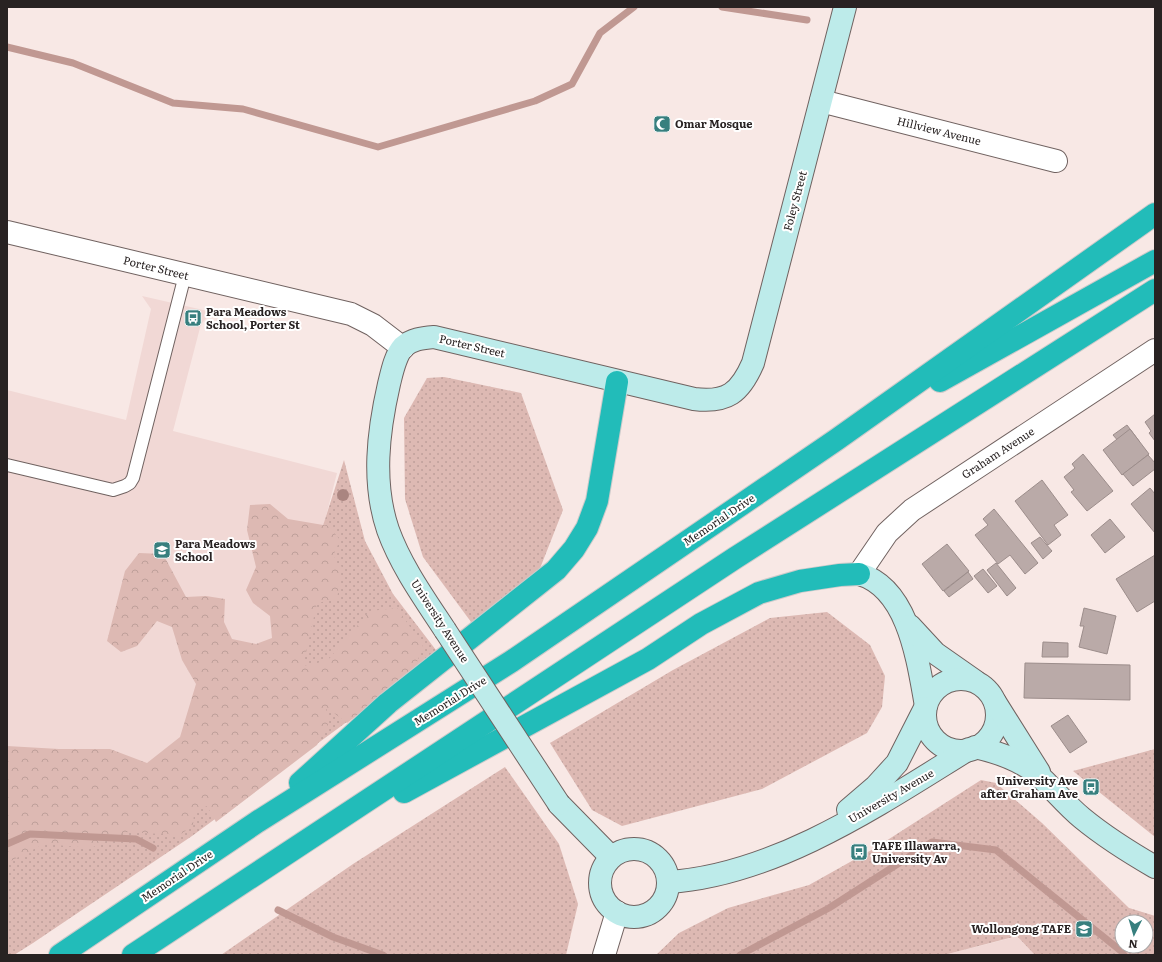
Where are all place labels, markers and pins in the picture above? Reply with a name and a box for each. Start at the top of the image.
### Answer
mosque icon: Omar Mosque [652,114,672,134]
place label: Omar Mosque [675,115,753,131]
place label: Para Meadows School, Porter St [206,303,300,332]
bus stop icon: Para Meadows School, Porter St [183,308,203,328]
place label: Para Meadows School [175,535,256,564]
school or university icon: Para Meadows School [152,540,172,560]
place label: University Ave after Graham Ave [981,772,1078,801]
bus stop icon: University Ave after Graham Ave [1081,777,1101,797]
place label: TAFE Illawarra, University Av [872,837,960,866]
bus stop icon: TAFE Illawarra, University Av [849,842,869,862]
school or university icon: Wollongong TAFE [1074,919,1094,939]
place label: Wollongong TAFE [971,920,1071,936]

